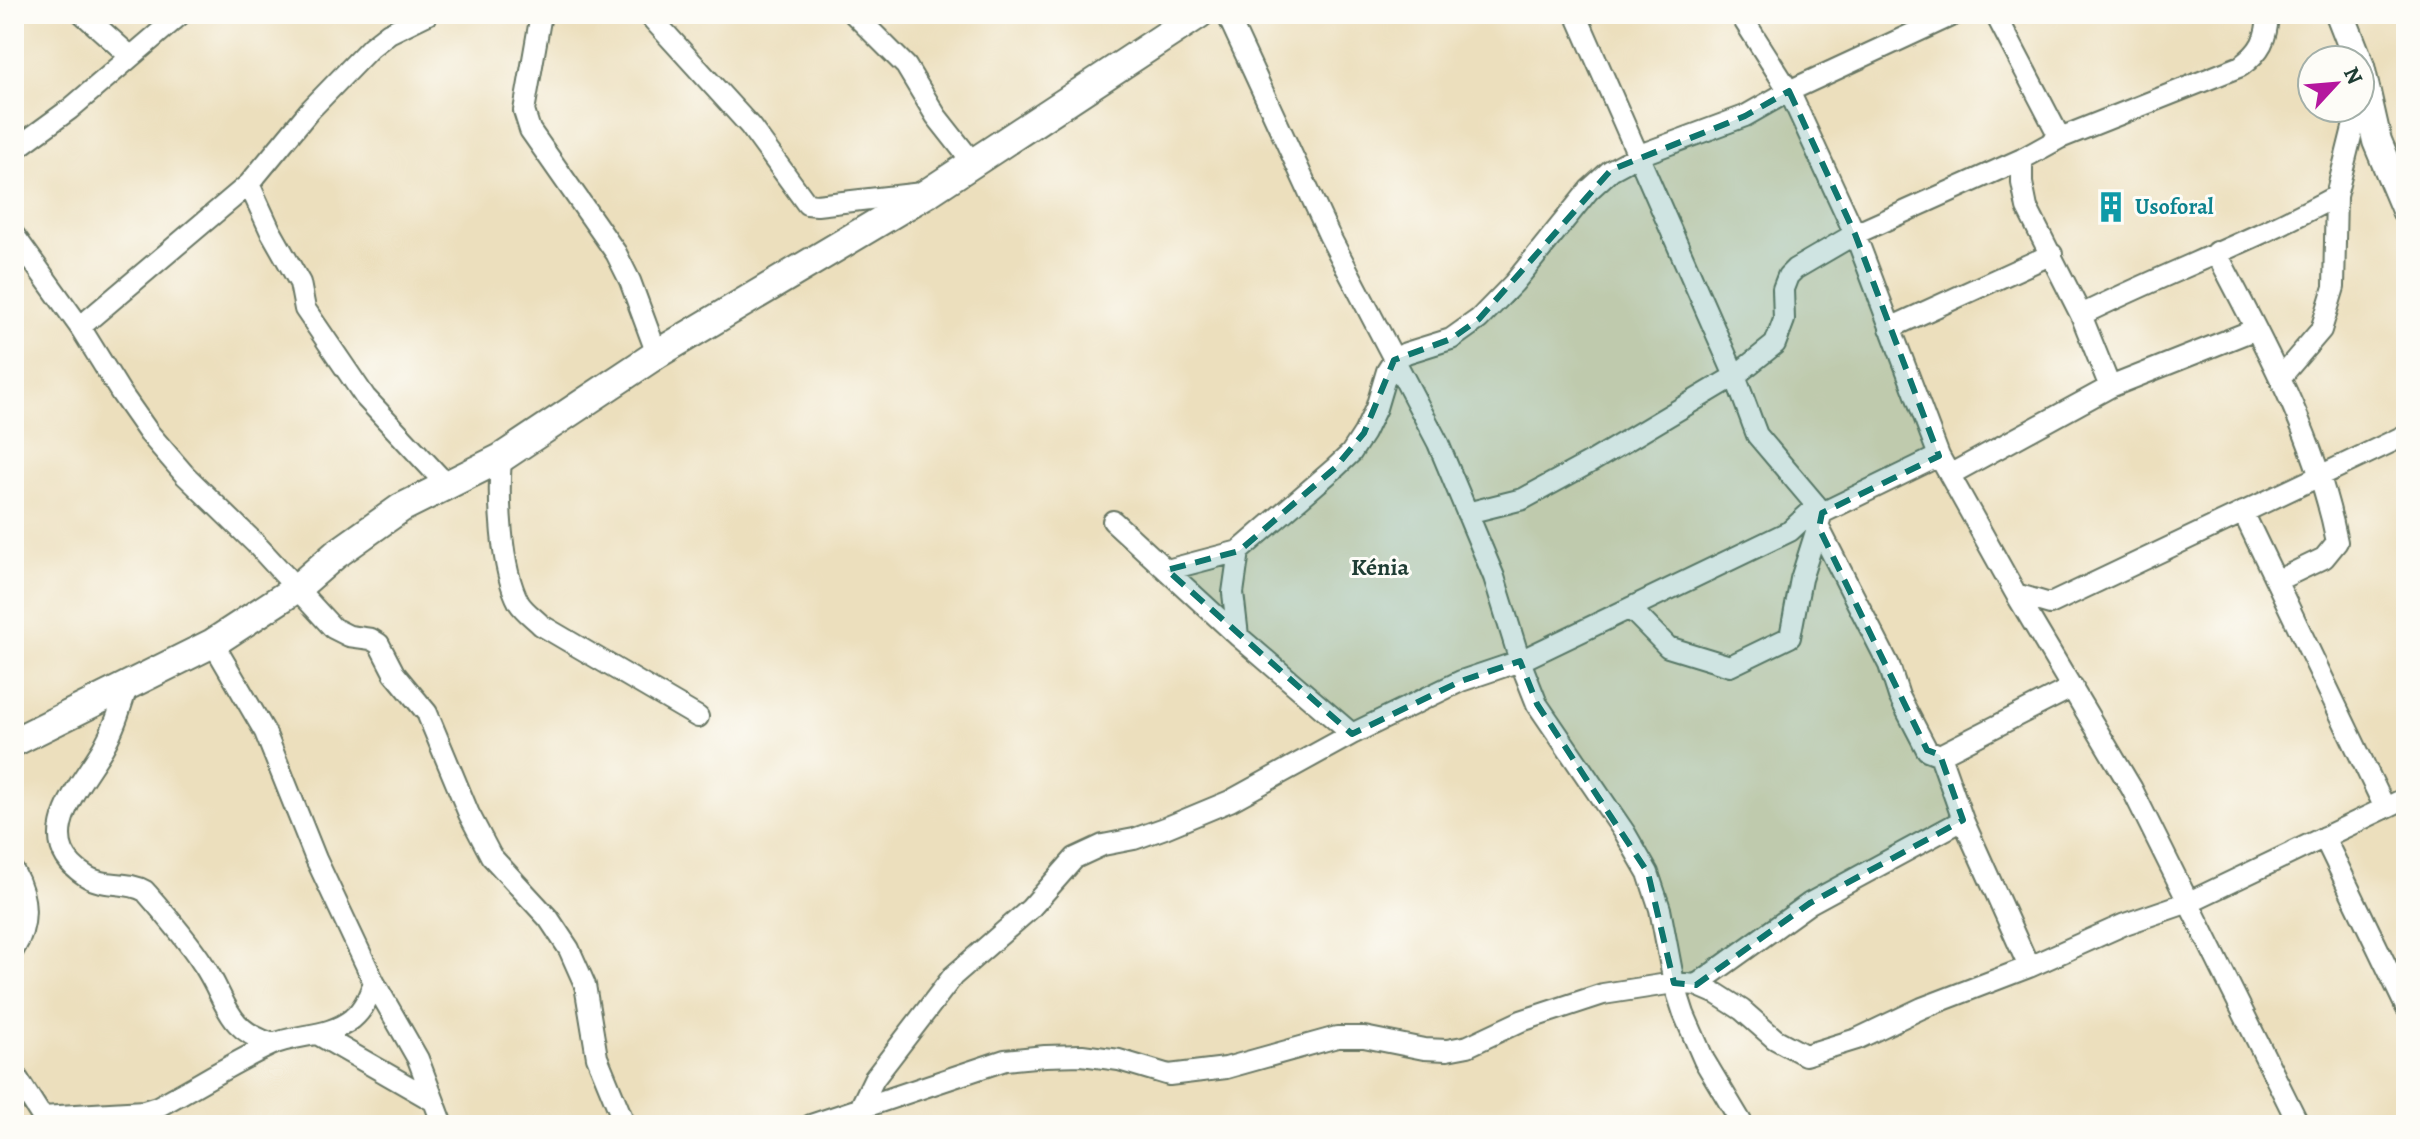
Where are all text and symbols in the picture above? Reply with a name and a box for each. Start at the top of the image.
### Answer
north arrow [2296,44,2376,124]
text: N [2336,62,2370,89]
building icon: Usoforal [2094,190,2128,224]
place label: Usoforal [2135,192,2214,222]
district label: Kénia [1351,551,1409,583]

